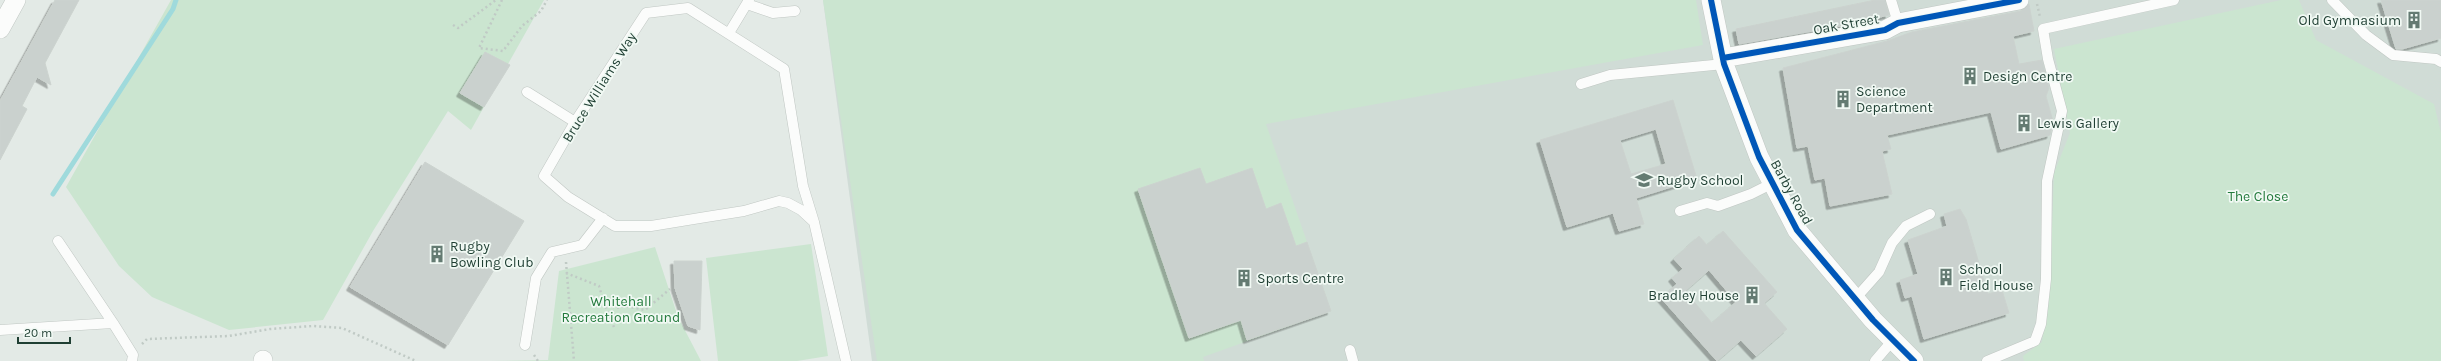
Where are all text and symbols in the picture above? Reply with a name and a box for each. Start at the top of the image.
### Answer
street label: Oak Street [1812,10,1880,39]
building icon: Old Gymnasium [2404,10,2424,30]
place label: Old Gymnasium [2299,12,2401,29]
street label: Bruce Williams Way [559,29,640,145]
building icon: Design Centre [1960,66,1980,86]
place label: Design Centre [1983,68,2072,85]
place label: Science Department [1856,83,1933,116]
building icon: Science Department [1833,89,1853,109]
building icon: Lewis Gallery [2014,113,2034,133]
place label: Lewis Gallery [2037,115,2120,132]
street label: Barby Road [1767,157,1816,228]
school or university icon: Rugby School [1634,170,1654,190]
place label: Rugby School [1657,172,1743,189]
park label: The Close [2228,188,2288,205]
place label: Rugby Bowling Club [450,238,534,271]
building icon: Rugby Bowling Club [427,244,447,264]
place label: School Field House [1959,261,2033,294]
building icon: School Field House [1936,267,1956,287]
building icon: Sports Centre [1234,268,1254,288]
place label: Sports Centre [1257,270,1344,287]
building icon: Bradley House [1742,285,1762,305]
place label: Bradley House [1648,287,1739,304]
park label: Whitehall Recreation Ground [562,293,680,326]
scale bar [18,319,70,345]
text: 20 m [24,326,52,340]

